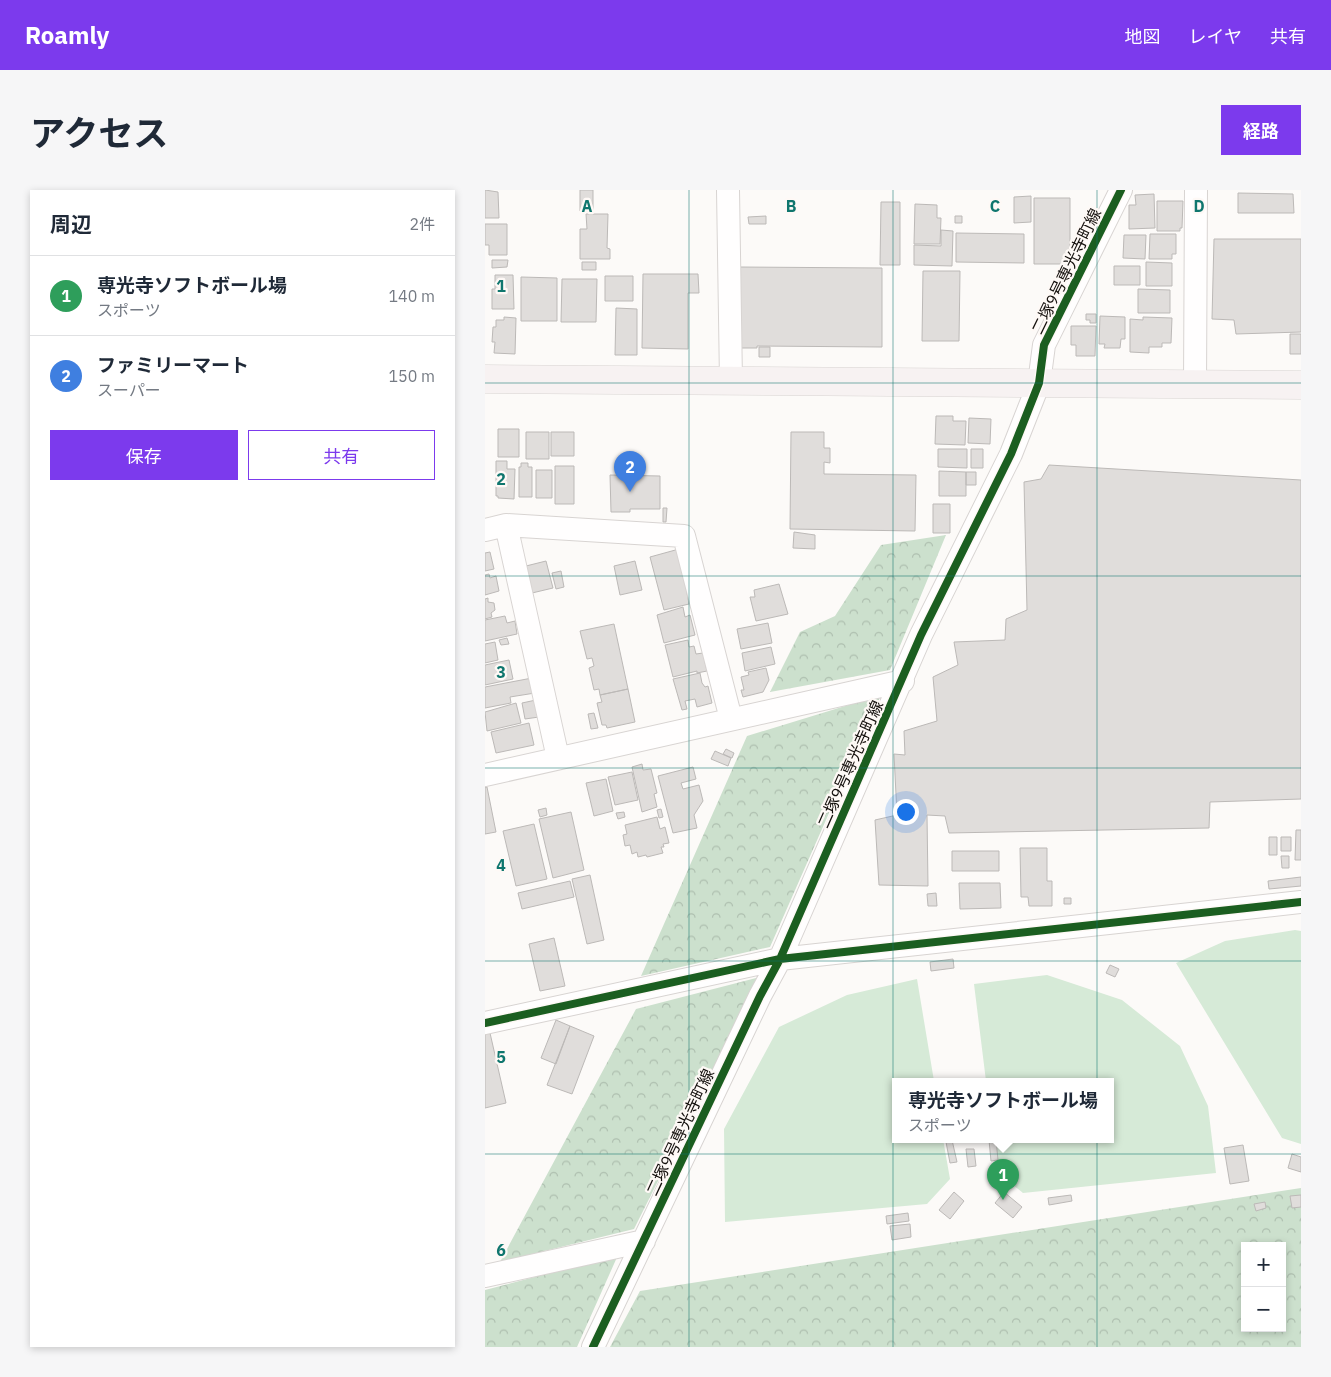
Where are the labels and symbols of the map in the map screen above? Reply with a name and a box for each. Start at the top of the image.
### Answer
text: A [582,196,593,216]
text: B [786,196,797,216]
text: C [990,196,1000,216]
text: D [1193,196,1205,216]
street label: 二塚9号専光寺町線 [1027,205,1105,337]
text: 1 [496,276,506,296]
pin: 2 [614,451,646,492]
text: 2 [496,469,506,489]
text: 3 [496,662,506,682]
street label: 二塚9号専光寺町線 [813,697,887,831]
your location [893,799,919,825]
text: 4 [496,855,506,875]
text: 5 [496,1047,506,1067]
street label: 二塚9号専光寺町線 [642,1065,718,1199]
pin: 1 [987,1159,1019,1200]
text: 6 [496,1240,506,1260]

